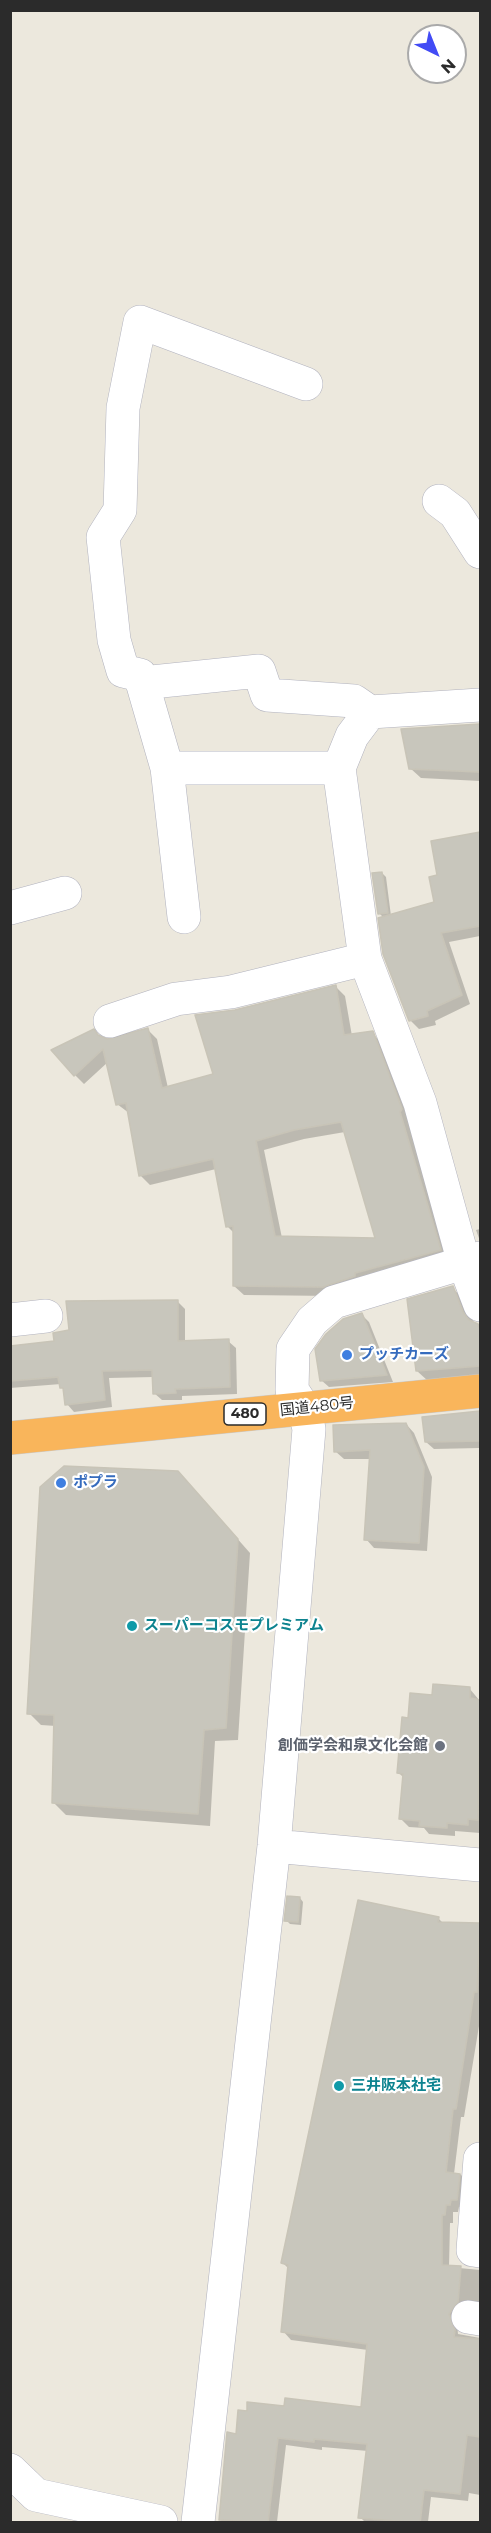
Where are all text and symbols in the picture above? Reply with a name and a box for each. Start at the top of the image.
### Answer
north arrow [407,24,467,84]
text: N [437,55,459,77]
place label: プッチカーズ [359,1346,449,1364]
marker: プッチカーズ [340,1348,354,1362]
street label: 国道480号 [279,1394,355,1420]
road number: 480 [224,1403,266,1425]
place label: ポプラ [73,1474,118,1492]
marker: ポプラ [54,1476,68,1490]
place label: スーパーコスモプレミアム [144,1617,324,1635]
marker: スーパーコスモプレミアム [125,1619,139,1633]
place label: 創価学会和泉文化会館 [278,1737,428,1755]
marker: 創価学会和泉文化会館 [433,1739,447,1753]
place label: 三井阪本社宅 [351,2077,441,2095]
marker: 三井阪本社宅 [332,2079,346,2093]

